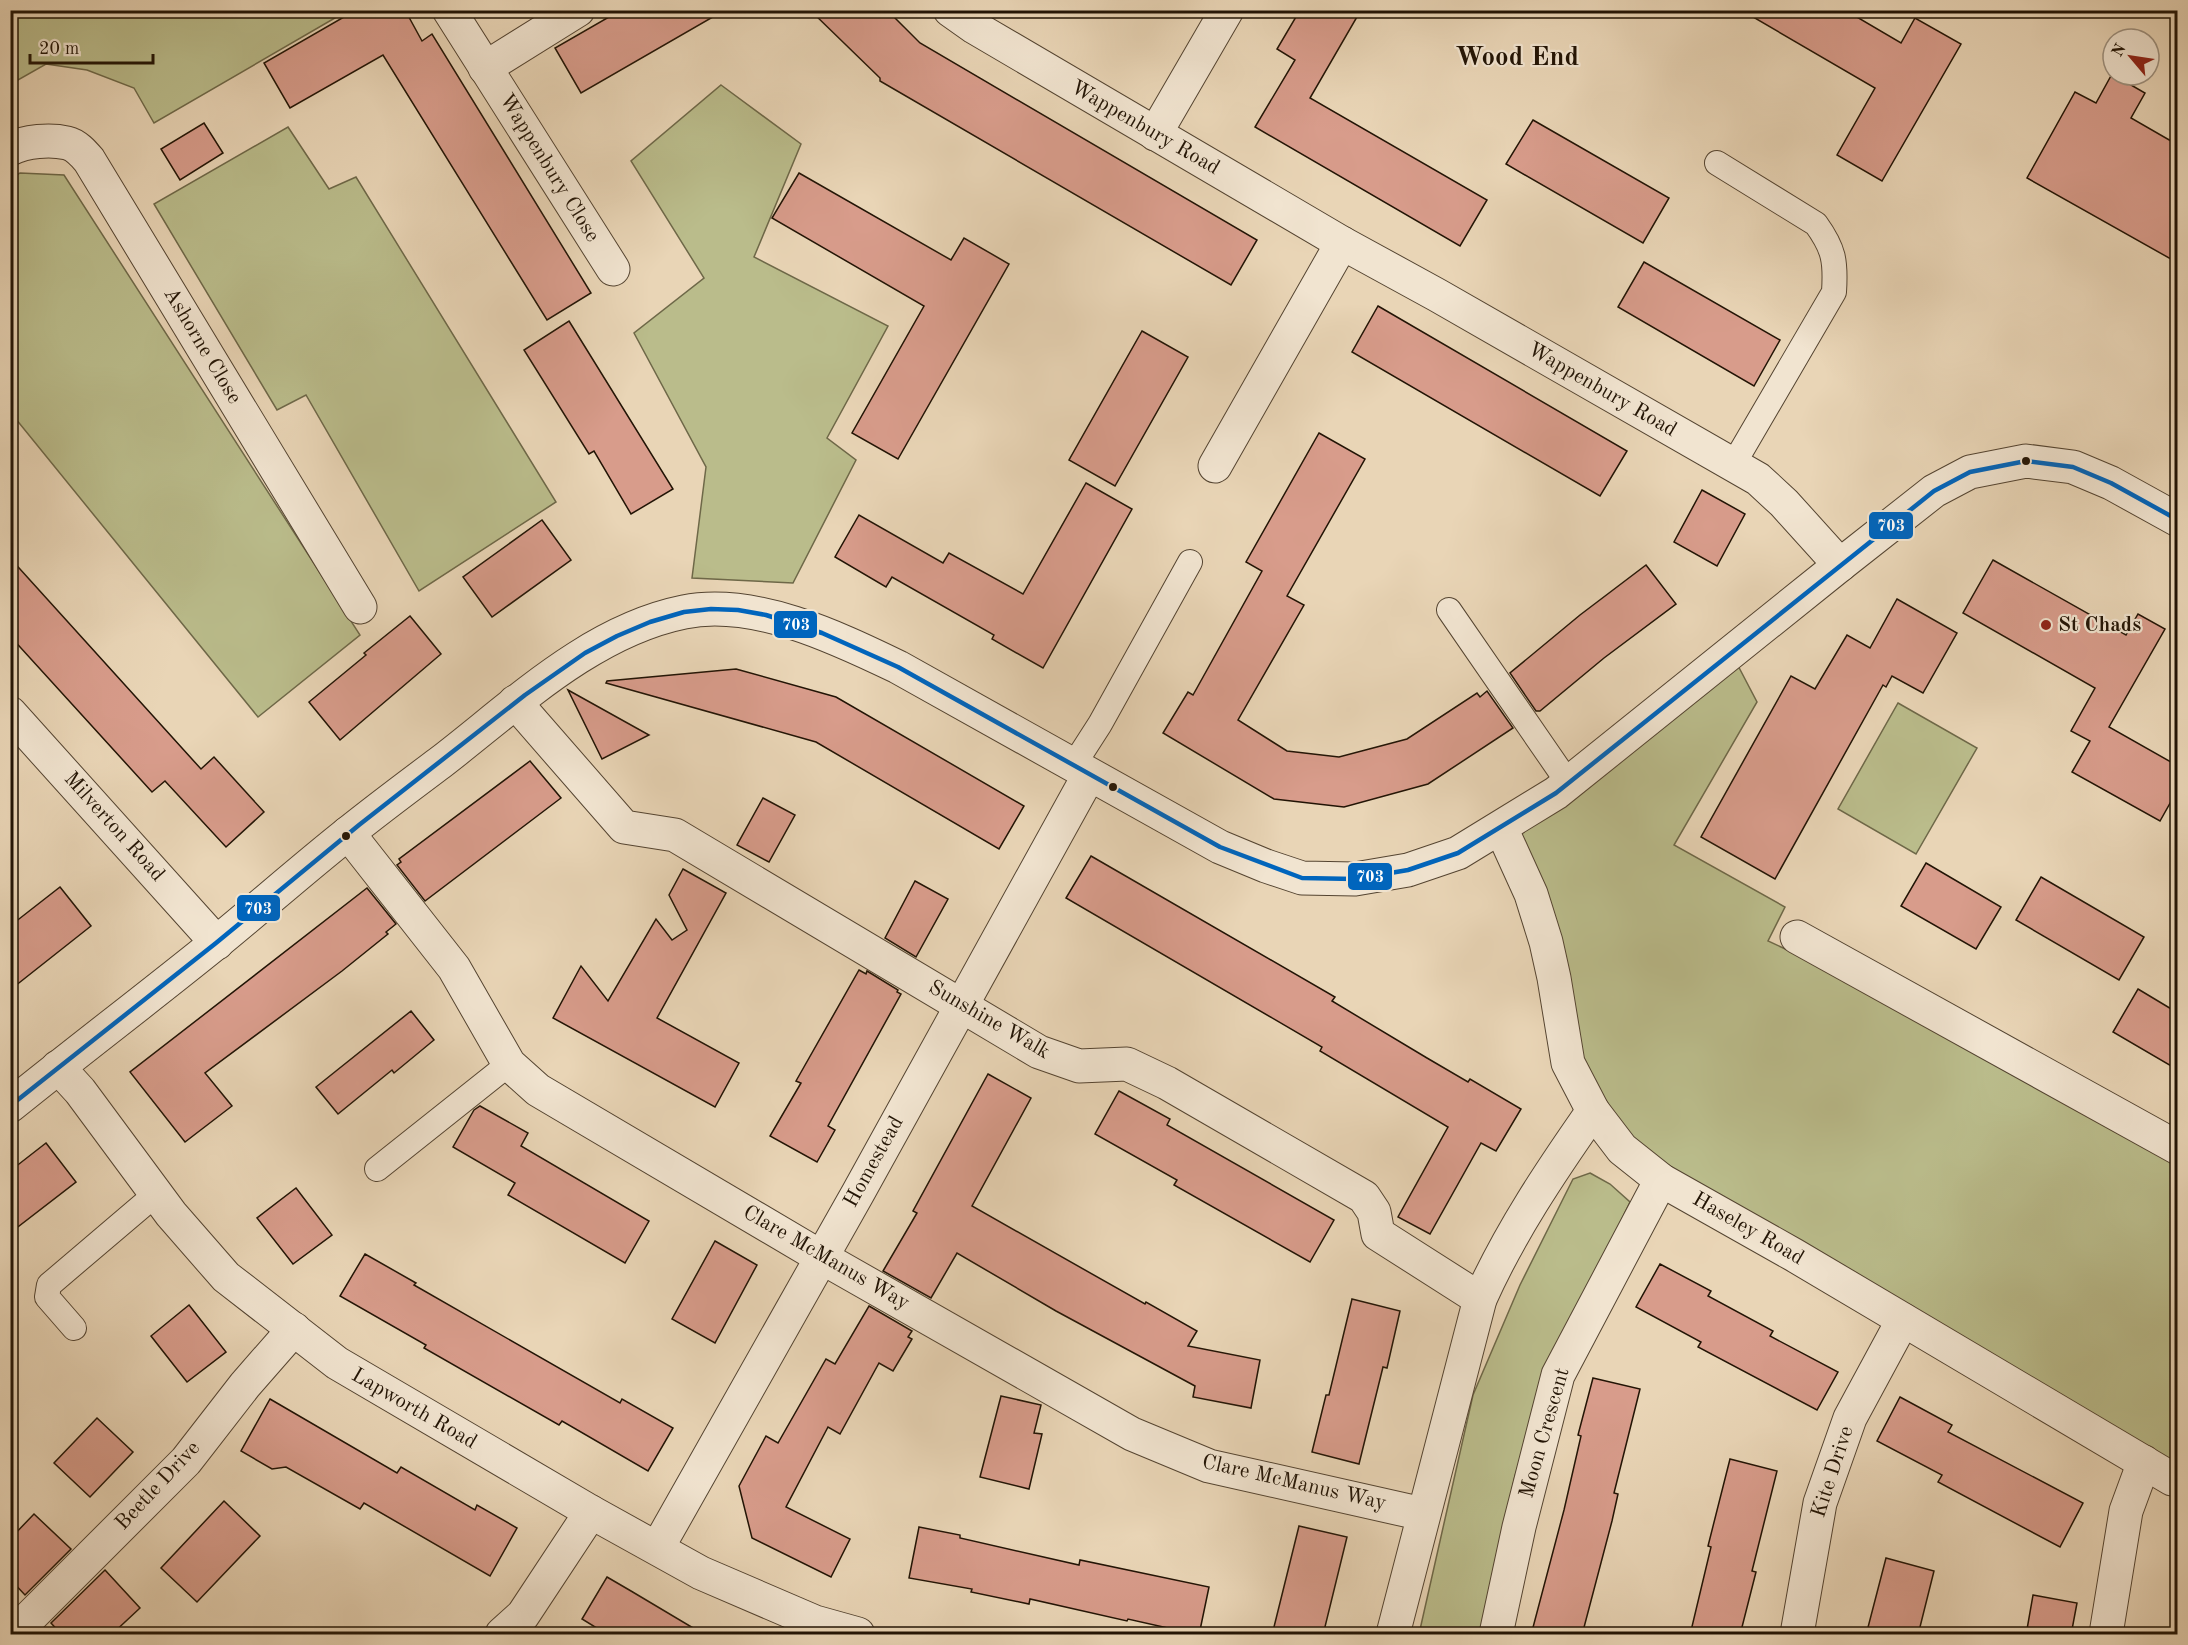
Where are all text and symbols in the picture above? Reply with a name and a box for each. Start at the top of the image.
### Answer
scale bar [30,27,153,65]
north arrow [2101,27,2161,87]
text: 20 m [39,40,79,58]
text: N [2110,41,2130,60]
district label: Wood End [1455,44,1579,71]
street label: Wappenbury Road [1067,77,1223,179]
street label: Wappenbury Close [495,90,603,246]
street label: Ashorne Close [159,284,245,408]
street label: Wappenbury Road [1524,339,1680,441]
unlabelled marker [2020,455,2032,467]
line badge: 703 [1868,511,1914,540]
text: 703 [1877,519,1905,535]
line badge: 703 [773,610,818,639]
place label: St Chads [2058,615,2141,636]
text: 703 [782,618,810,634]
marker: St Chads [2039,618,2053,632]
street label: Milverton Road [60,768,168,886]
unlabelled marker [1107,781,1119,793]
unlabelled marker [340,830,352,842]
line badge: 703 [1347,862,1393,891]
text: 703 [1356,870,1384,886]
line badge: 703 [236,894,281,922]
text: 703 [244,902,272,918]
street label: Sunshine Walk [925,977,1053,1063]
street label: Homestead [840,1113,908,1211]
street label: Haseley Road [1689,1189,1807,1269]
street label: Clare McManus Way [739,1202,913,1314]
street label: Lapworth Road [348,1365,480,1453]
street label: Moon Crescent [1516,1365,1574,1501]
street label: Kite Drive [1808,1424,1858,1520]
street label: Beetle Drive [112,1438,204,1534]
street label: Clare McManus Way [1200,1452,1388,1514]

